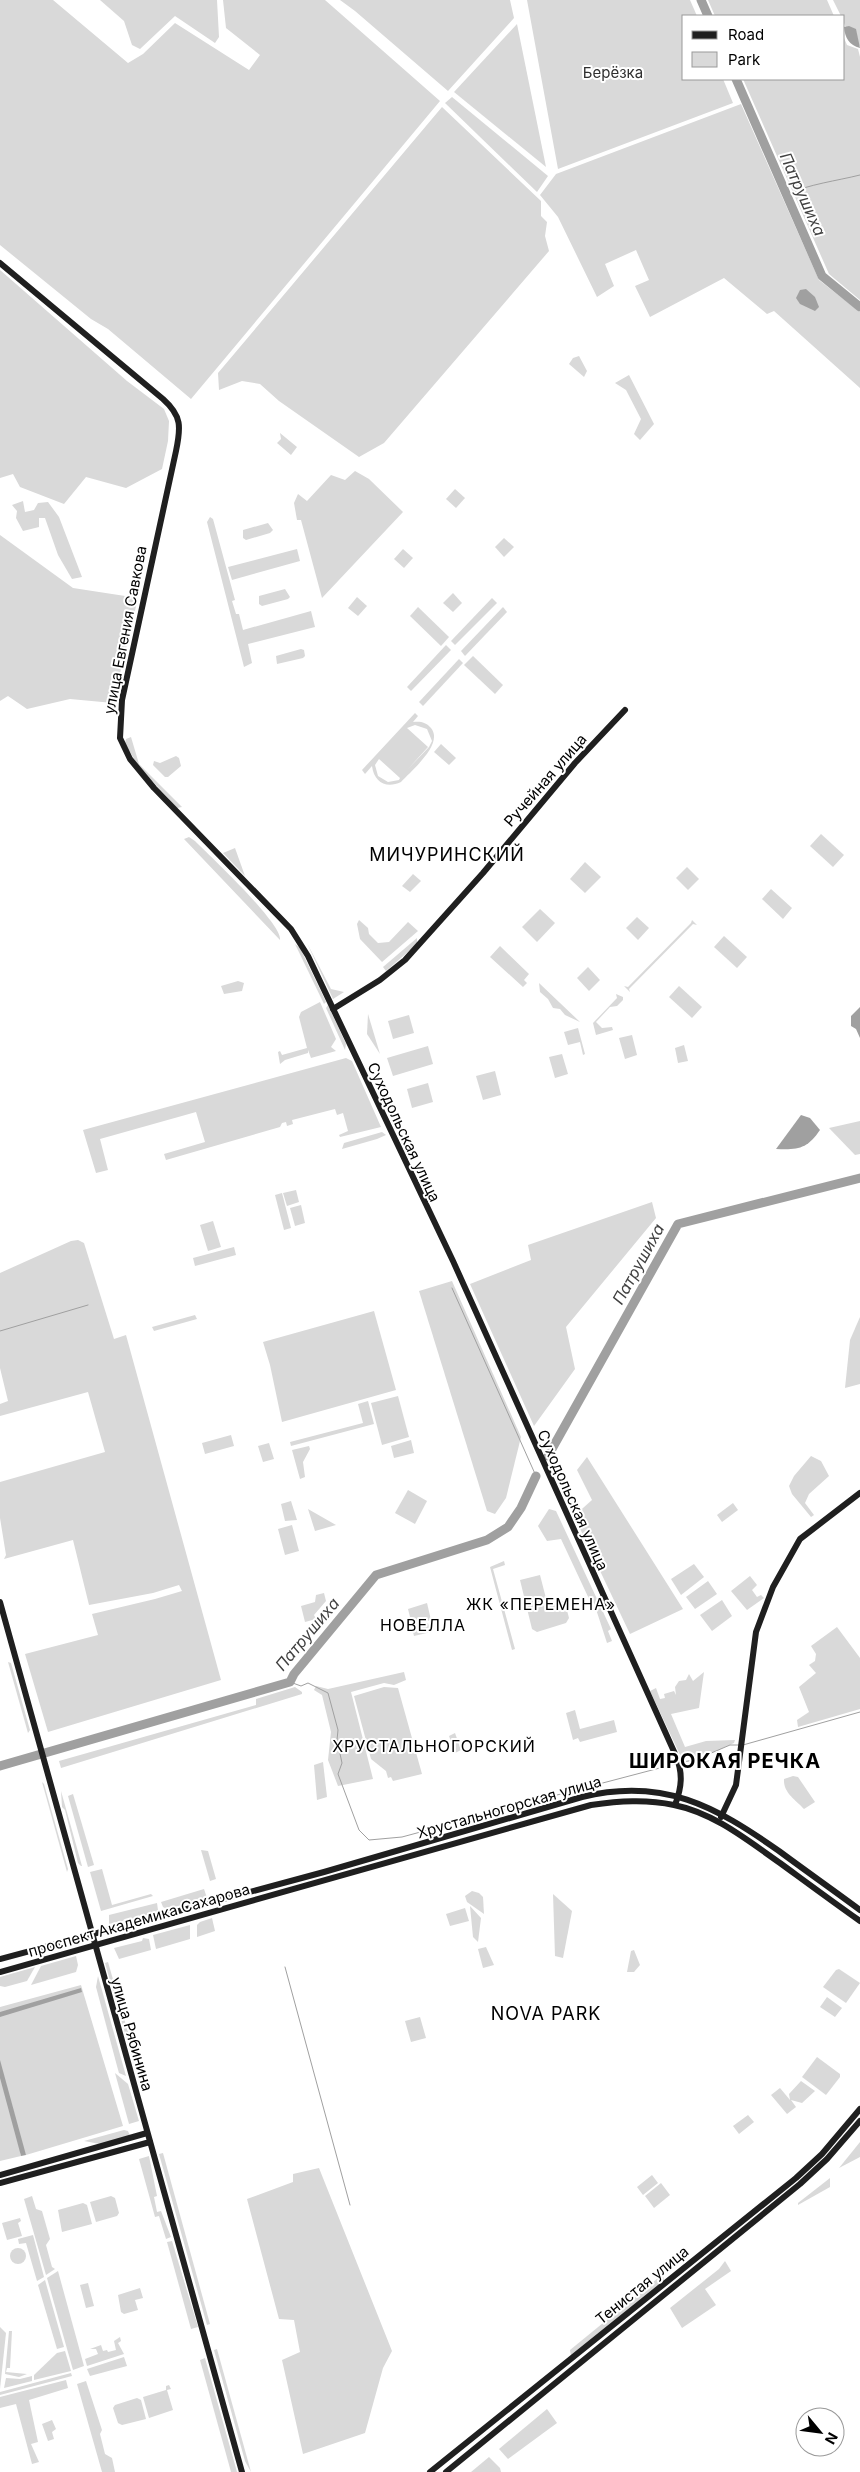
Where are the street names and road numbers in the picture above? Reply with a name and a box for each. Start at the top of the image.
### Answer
street label: улица Евгения Савкова [99,544,151,716]
street label: Ручейная улица [500,730,590,830]
street label: Суходольская улица [363,1059,445,1205]
street label: Суходольская улица [533,1427,613,1573]
street label: Хрустальногорская улица [415,1772,603,1842]
street label: проспект Академика Сахарова [26,1879,252,1961]
street label: улица Рябинина [107,1975,157,2093]
street label: Тенистая улица [592,2242,692,2328]

